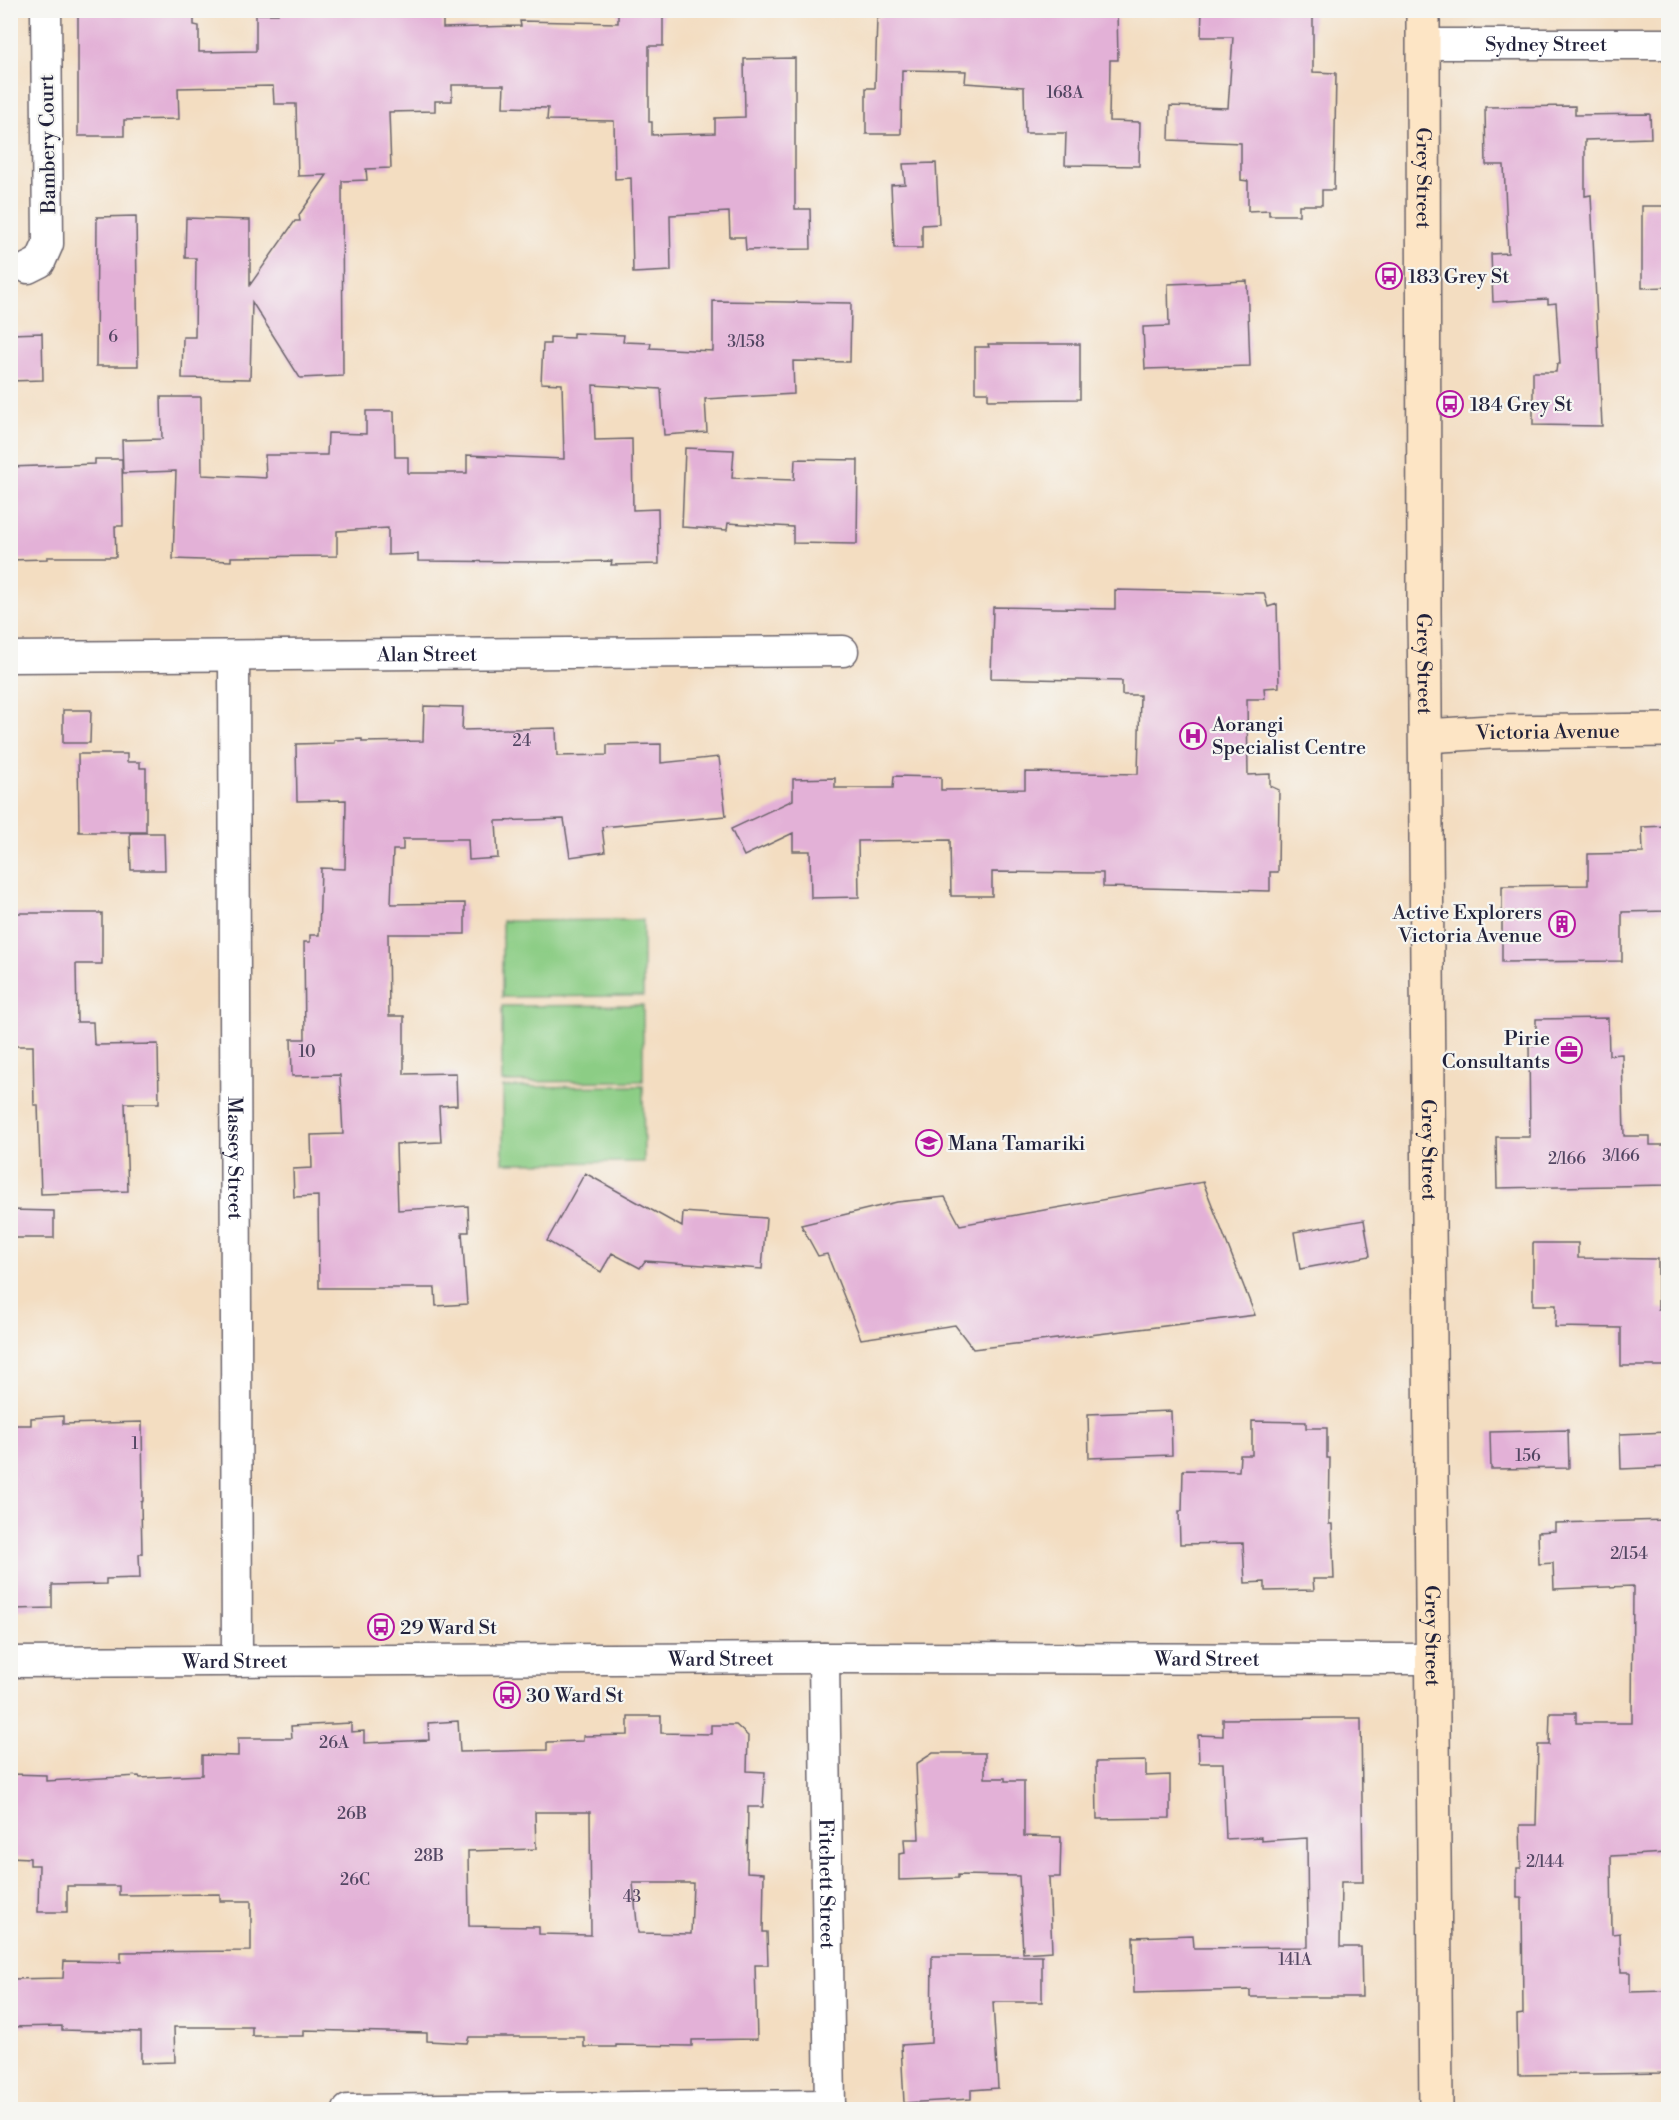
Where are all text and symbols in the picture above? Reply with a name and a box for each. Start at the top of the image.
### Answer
street label: Sydney Street [1485,33,1607,58]
street label: Bambery Court [35,74,62,215]
house number: 168A [1047,83,1084,103]
street label: Grey Street [1410,127,1435,229]
bus stop icon: 183 Grey St [1374,261,1404,291]
place label: 183 Grey St [1408,265,1509,290]
house number: 6 [108,327,118,347]
house number: 3/158 [727,332,765,352]
bus stop icon: 184 Grey St [1435,389,1465,419]
place label: 184 Grey St [1470,393,1572,418]
street label: Grey Street [1410,613,1436,715]
street label: Alan Street [376,643,477,668]
place label: Aorangi Specialist Centre [1211,713,1366,761]
street label: Victoria Avenue [1474,720,1620,747]
hospital icon: Aorangi Specialist Centre [1178,721,1208,751]
house number: 24 [513,731,532,751]
place label: Active Explorers Victoria Avenue [1392,901,1542,949]
building icon: Active Explorers Victoria Avenue [1547,909,1577,939]
place label: Pirie Consultants [1442,1027,1550,1075]
office icon: Pirie Consultants [1554,1035,1584,1065]
house number: 10 [299,1042,316,1062]
street label: Massey Street [221,1096,247,1220]
street label: Grey Street [1415,1099,1441,1201]
school or university icon: Mana Tamariki [914,1128,944,1158]
place label: Mana Tamariki [948,1132,1086,1157]
house number: 3/166 [1602,1146,1640,1166]
house number: 2/166 [1548,1149,1586,1169]
house number: 1 [132,1434,139,1454]
house number: 156 [1515,1446,1541,1466]
house number: 2/154 [1610,1544,1648,1564]
street label: Grey Street [1418,1585,1444,1687]
bus stop icon: 29 Ward St [366,1612,396,1642]
place label: 29 Ward St [400,1616,497,1641]
street label: Ward Street [667,1647,774,1673]
street label: Ward Street [1153,1648,1260,1673]
street label: Ward Street [181,1650,288,1675]
bus stop icon: 30 Ward St [492,1680,522,1710]
place label: 30 Ward St [526,1684,624,1709]
house number: 26A [319,1733,350,1753]
house number: 26B [337,1804,367,1824]
street label: Fitchett Street [812,1818,839,1950]
house number: 28B [414,1846,444,1866]
house number: 2/144 [1526,1852,1564,1872]
house number: 26C [340,1870,370,1890]
house number: 43 [623,1887,641,1907]
house number: 141A [1278,1950,1313,1970]

